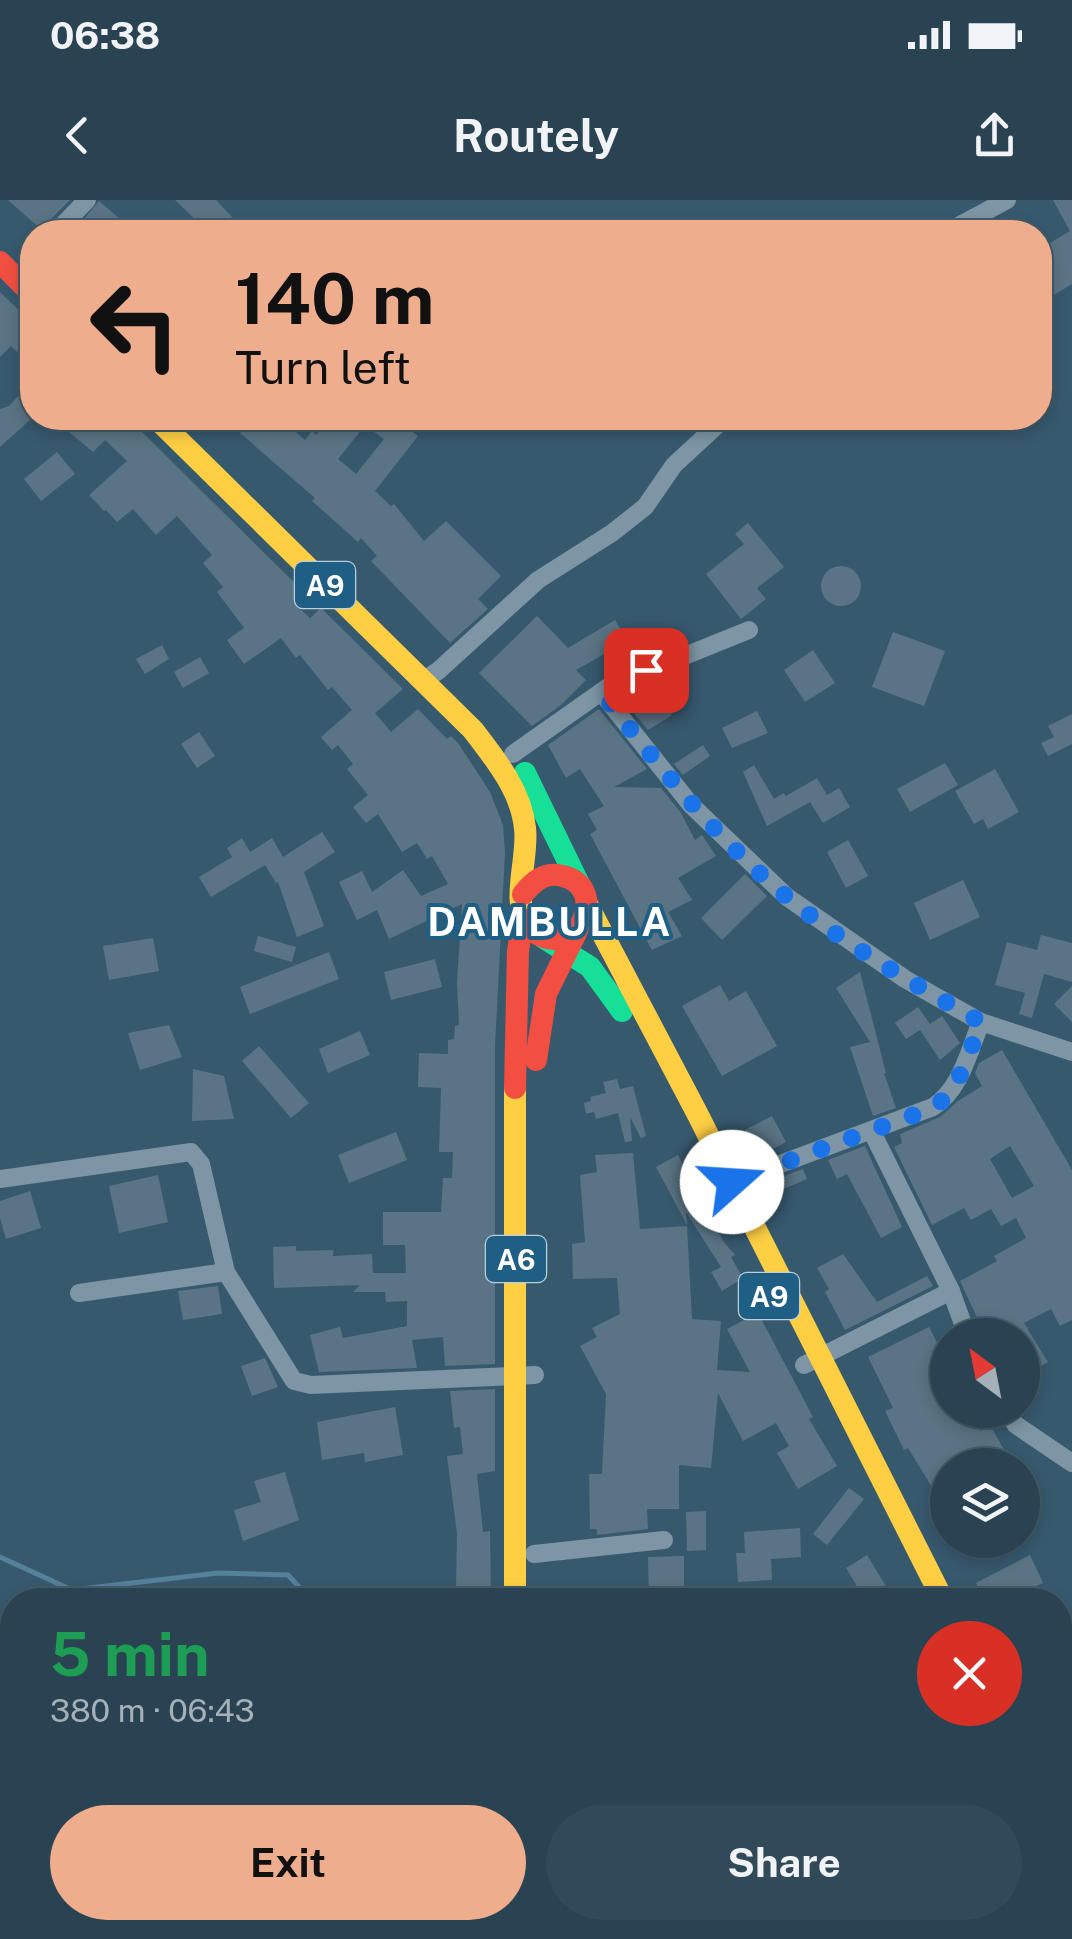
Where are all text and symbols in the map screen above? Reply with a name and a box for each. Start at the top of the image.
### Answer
text: 06:38 [50,13,160,58]
icon: back [50,108,105,163]
icon: share [967,108,1022,163]
text: Routely [453,109,619,162]
text: 140 m [235,257,434,340]
icon: left [70,260,200,390]
text: Turn left [235,341,411,394]
road number: A9 [295,562,355,608]
pin [604,628,689,713]
icon: arrive [619,643,674,698]
district label: DAMBULLA [427,898,673,945]
position arrow [680,1130,784,1234]
road number: A6 [486,1236,546,1282]
road number: A9 [739,1273,799,1319]
north arrow [930,1318,1040,1428]
map controls [930,1318,1040,1558]
button: layers [930,1448,1040,1558]
text: 5 min [50,1619,210,1690]
button: close [917,1621,1022,1726]
text: 380 m · 06:43 [50,1692,255,1729]
button: Exit [50,1805,526,1920]
button: Share [546,1805,1022,1920]

